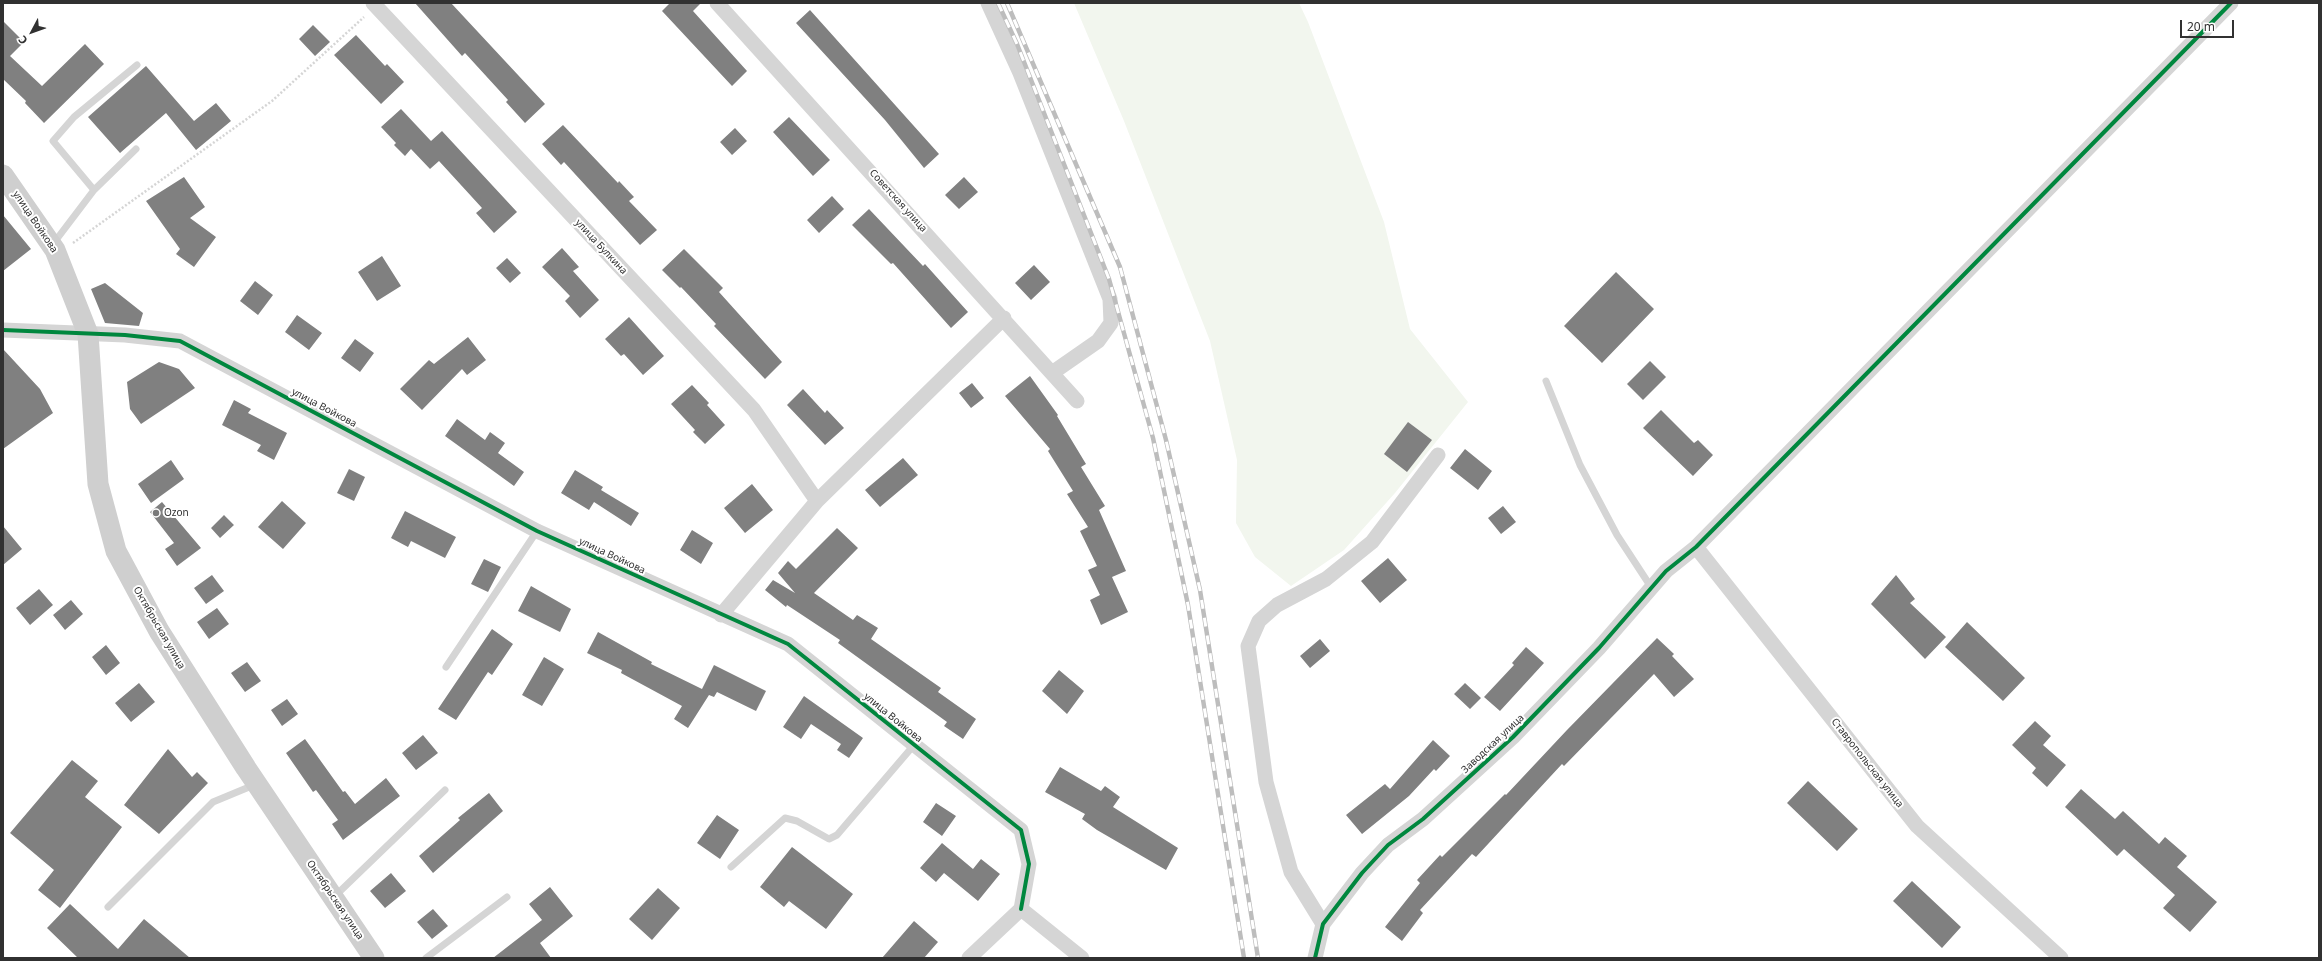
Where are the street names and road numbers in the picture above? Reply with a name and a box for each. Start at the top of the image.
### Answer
street label: Советская улица [867,167,929,235]
street label: улица Войкова [10,189,60,255]
street label: улица Булкина [573,217,629,277]
street label: улица Войкова [289,386,359,430]
street label: улица Войкова [577,535,647,577]
street label: Октябрьская улица [131,585,187,671]
street label: улица Войкова [861,691,925,745]
street label: Заводская улица [1459,712,1527,776]
street label: Ставропольская улица [1828,716,1906,810]
street label: Октябрьская улица [304,858,366,942]

